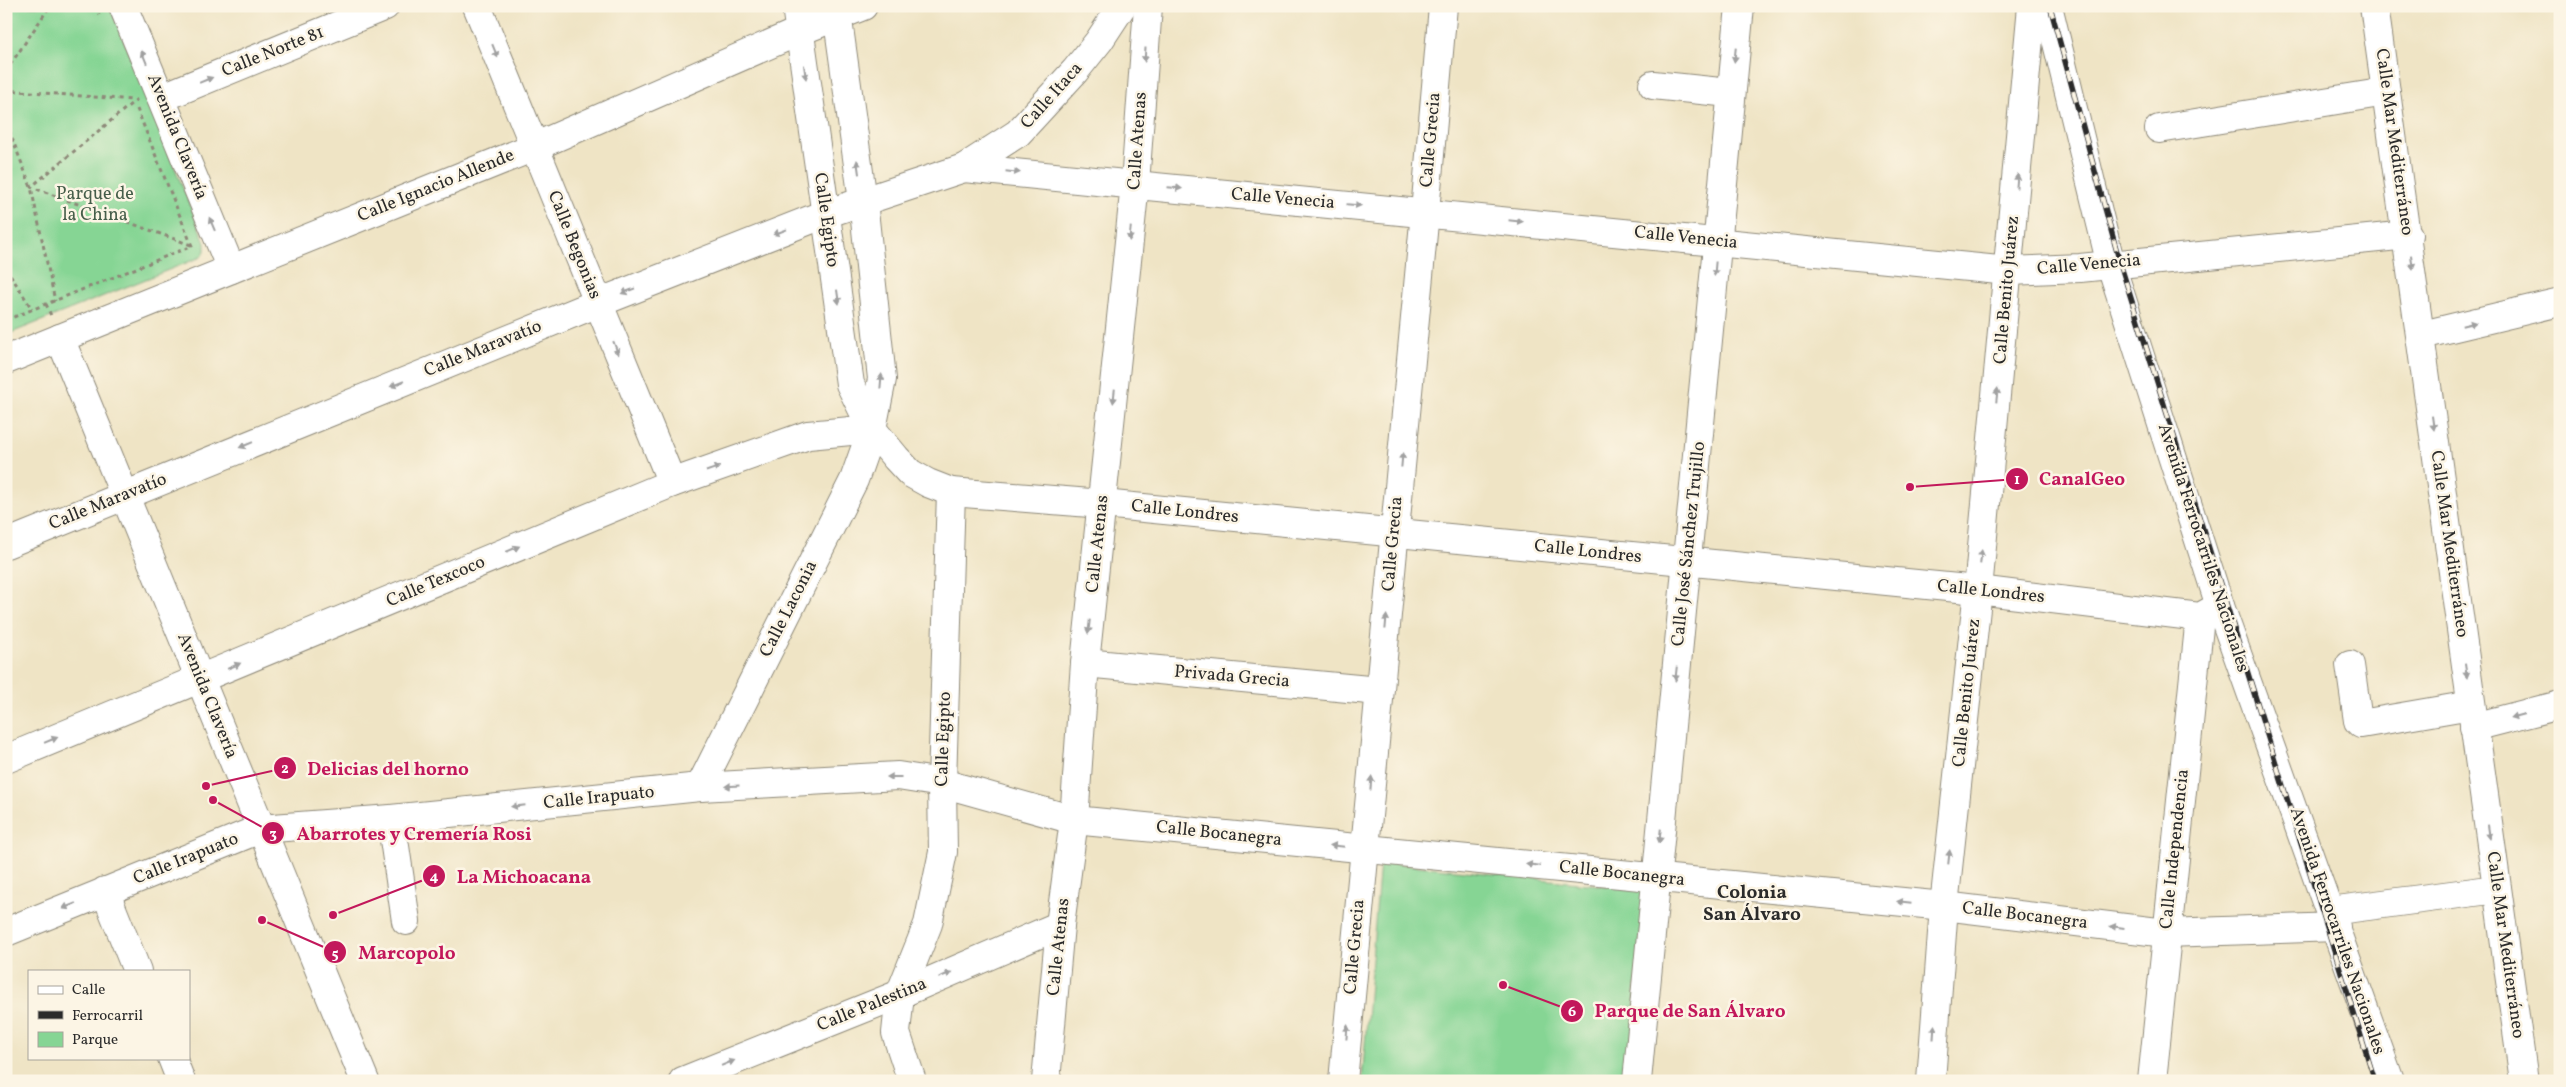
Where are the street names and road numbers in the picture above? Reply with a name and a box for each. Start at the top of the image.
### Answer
street label: Calle Norte 81 [218,20,328,84]
street label: Calle Mar Mediterráneo [2369,47,2419,237]
street label: Calle Itaca [1015,57,1089,135]
street label: Avenida Clavería [140,70,214,204]
street label: Calle Atenas [1122,91,1154,191]
street label: Calle Grecia [1414,91,1448,189]
street label: Calle Ignacio Allende [354,143,518,229]
street label: Calle Egipto [807,171,845,269]
street label: Calle Venecia [1230,182,1336,216]
street label: Calle Begonias [541,187,607,303]
street label: Calle Benito Juárez [1988,215,2026,365]
street label: Calle Venecia [1633,220,1739,256]
street label: Calle Venecia [2036,248,2142,282]
street label: Calle Maravatío [420,314,546,384]
street label: Avenida Ferrocarriles Nacionales [2151,420,2255,676]
street label: Calle José Sánchez Trujillo [1666,440,1712,648]
street label: Calle Mar Mediterráneo [2424,449,2474,639]
street label: Calle Maravatío [45,467,171,537]
street label: Calle Atenas [1080,494,1116,594]
street label: Calle Londres [1130,494,1240,530]
street label: Calle Grecia [1376,495,1410,593]
street label: Calle Londres [1533,534,1643,570]
street label: Calle Texcoco [383,550,489,614]
street label: Calle Laconia [754,556,824,662]
street label: Calle Londres [1936,574,2046,610]
street label: Calle Benito Juárez [1947,618,1987,768]
street label: Avenida Clavería [170,629,244,763]
street label: Privada Grecia [1173,659,1291,695]
street label: Calle Egipto [930,691,958,787]
street label: Calle Independencia [2154,768,2196,930]
street label: Calle Irapuato [542,780,656,816]
street label: Avenida Ferrocarriles Nacionales [2283,804,2391,1058]
street label: Calle Bocanegra [1155,815,1283,853]
street label: Calle Irapuato [130,827,242,891]
street label: Calle Mar Mediterráneo [2480,850,2530,1040]
street label: Calle Bocanegra [1558,855,1686,893]
street label: Calle Bocanegra [1961,896,2089,936]
street label: Calle Atenas [1041,897,1077,997]
street label: Calle Grecia [1338,898,1372,996]
street label: Calle Palestina [813,972,931,1038]

